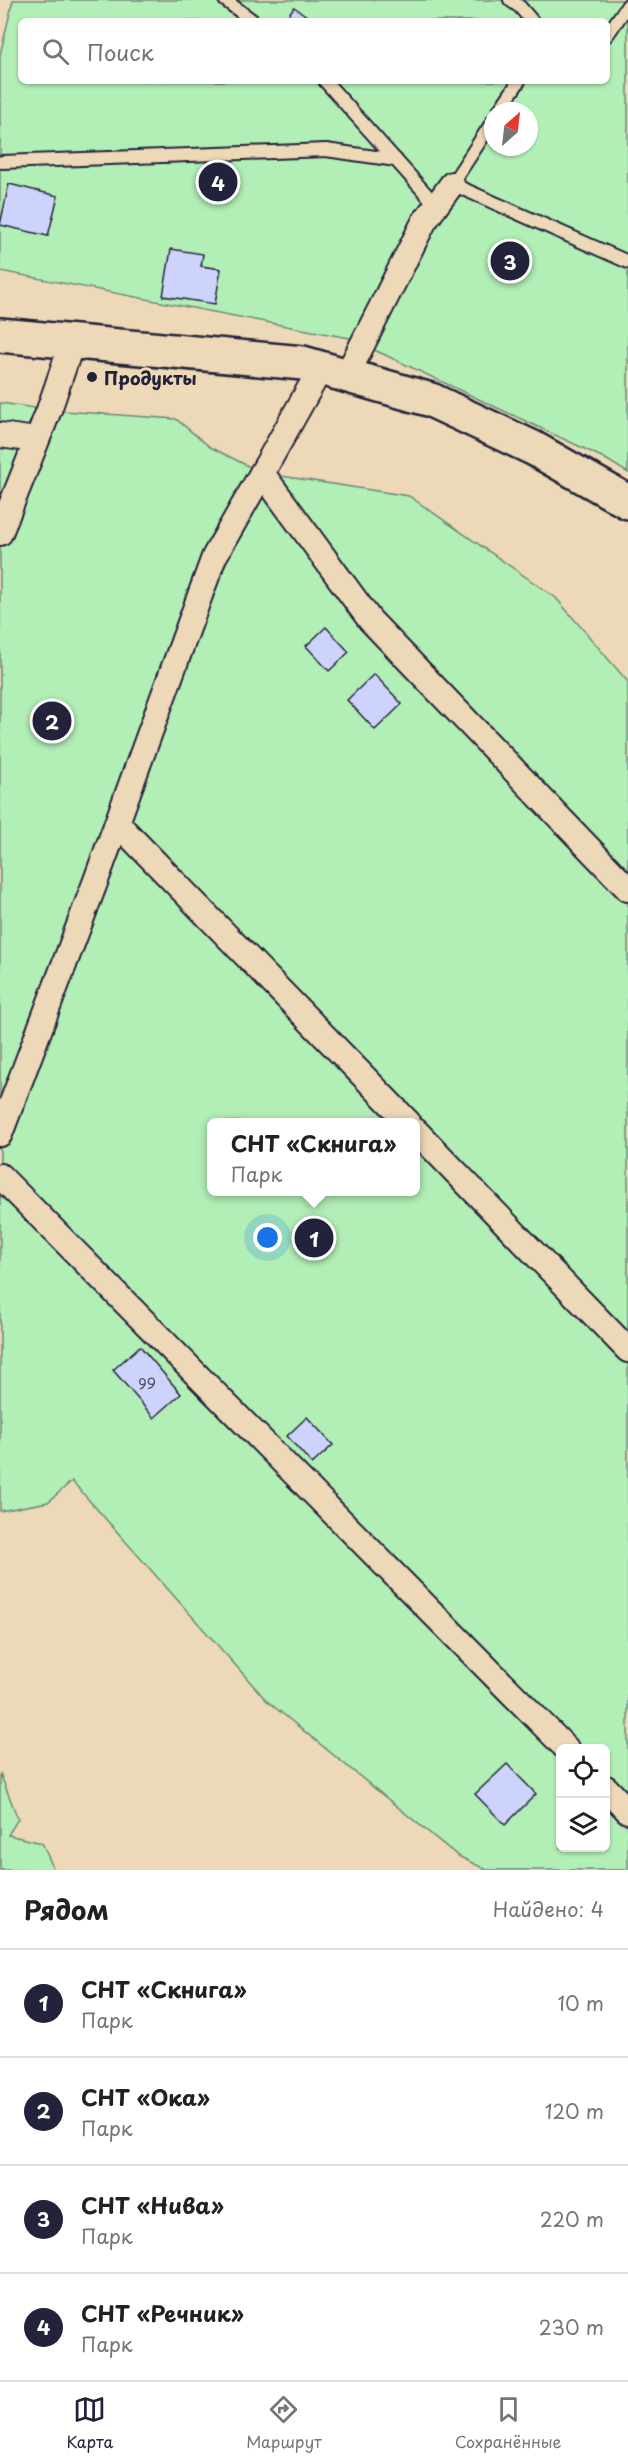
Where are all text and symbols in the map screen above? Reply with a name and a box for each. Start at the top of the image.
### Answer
search box [18,18,610,84]
icon: search [39,35,72,68]
text: Поиск [87,35,154,68]
north arrow [484,102,538,156]
pin: 4 [198,160,238,204]
pin: 3 [490,238,530,284]
place label: Продукты [104,364,197,391]
marker: Продукты [85,370,99,384]
pin: 2 [32,698,72,744]
popup [207,1118,420,1196]
text: СНТ «Скнига» [231,1126,396,1159]
text: Парк [231,1159,282,1189]
pin: 1 [294,1216,334,1260]
your location [253,1223,282,1252]
house number: 99 [138,1371,156,1394]
map controls [556,1744,610,1852]
button: locate [556,1744,610,1798]
button: layers [556,1798,610,1852]
text: Рядом [24,1890,109,1929]
text: Найдено: 4 [493,1894,604,1924]
text: СНТ «Скнига» [81,1972,247,2005]
text: 1 [39,1988,48,2018]
text: 10 m [557,1988,604,2018]
text: Парк [81,2005,133,2035]
text: СНТ «Ока» [81,2080,210,2113]
text: 2 [36,2096,51,2126]
text: 120 m [545,2096,604,2126]
text: Парк [81,2113,133,2143]
text: СНТ «Нива» [81,2188,224,2221]
text: 3 [37,2204,50,2234]
text: 220 m [540,2204,604,2234]
text: Парк [81,2221,133,2251]
text: СНТ «Речник» [81,2296,244,2329]
text: 4 [37,2312,50,2342]
text: 230 m [539,2312,604,2342]
text: Парк [81,2329,133,2359]
tab: Карта [66,2393,113,2453]
tab: Маршрут [246,2393,322,2453]
tab: Сохранённые [455,2393,562,2453]

